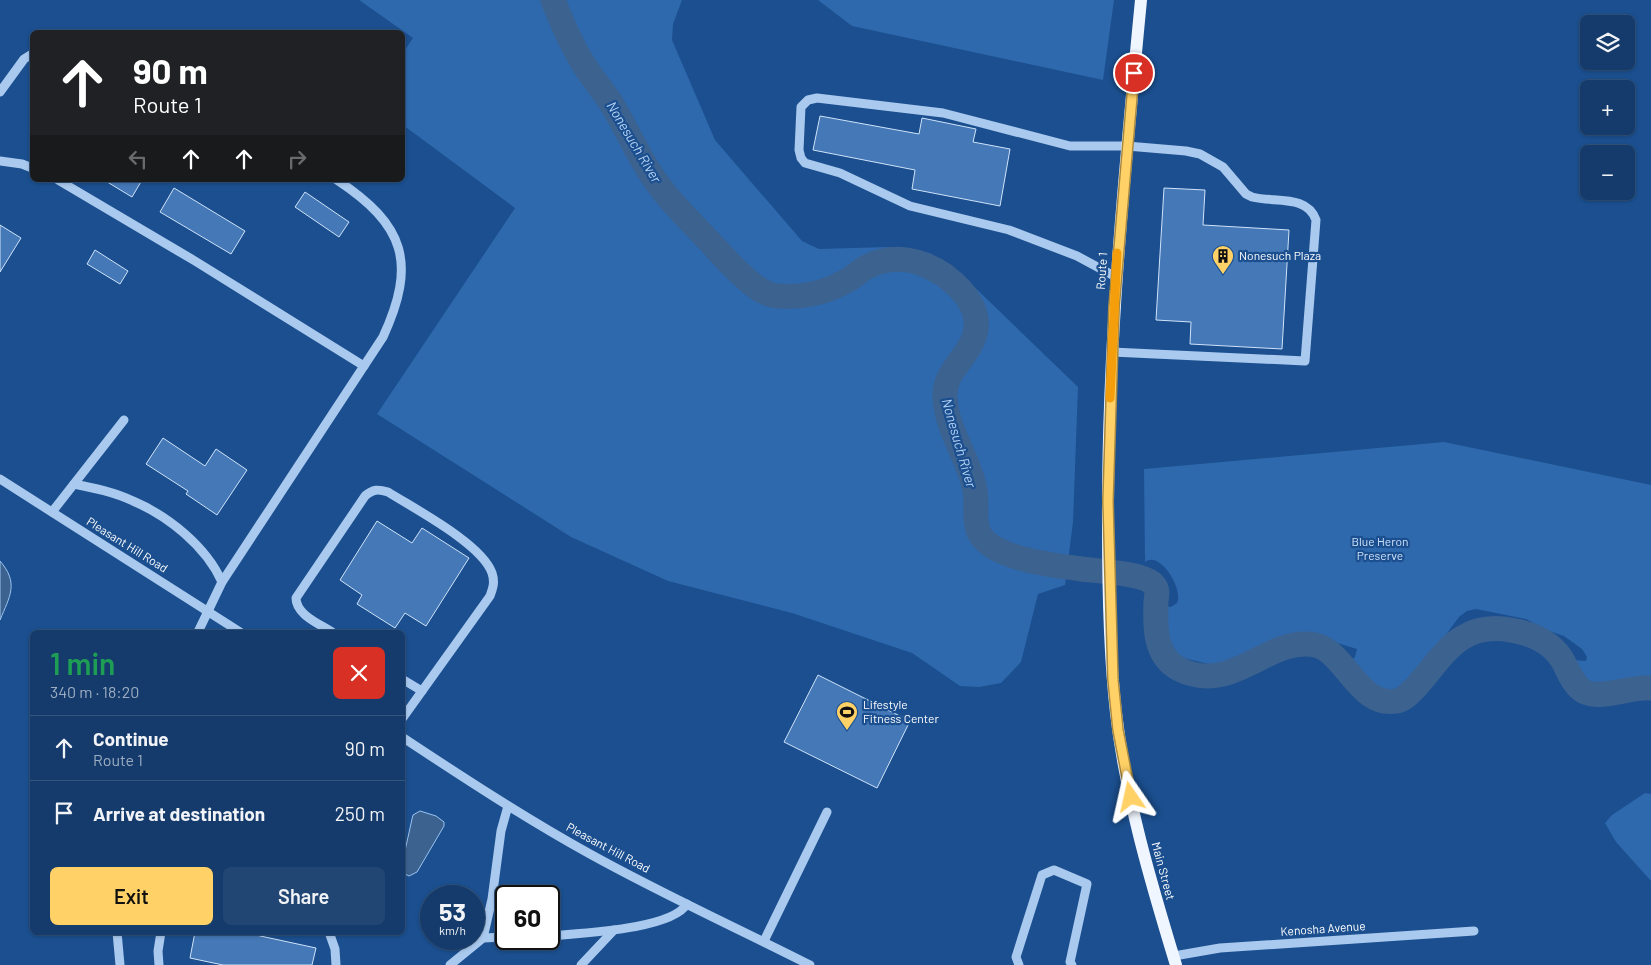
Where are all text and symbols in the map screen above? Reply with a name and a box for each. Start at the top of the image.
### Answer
map controls [1580,15,1635,200]
button: layers [1580,15,1635,70]
text: 90 m [133,49,208,91]
icon: ahead [50,50,115,115]
pin [1113,52,1155,94]
icon: arrive [1120,59,1148,87]
button: + [1580,80,1635,135]
text: Route 1 [133,91,202,117]
water label: Nonesuch River [603,98,666,186]
icon: left [124,145,152,173]
icon: ahead [177,145,205,173]
icon: ahead [230,145,258,173]
icon: right [283,145,311,173]
button: − [1580,145,1635,200]
building icon: Nonesuch Plaza [1211,244,1235,275]
place label: Nonesuch Plaza [1239,248,1321,262]
street label: Route 1 [1093,252,1109,290]
water label: Nonesuch River [939,396,981,490]
street label: Pleasant Hill Road [84,514,171,575]
park label: Blue Heron Preserve [1351,534,1409,562]
text: 1 min [50,645,115,681]
button: close [333,647,385,699]
text: 340 m · 18:20 [50,682,139,701]
place label: Lifestyle Fitness Center [863,697,939,725]
sports icon: Lifestyle Fitness Center [835,700,859,731]
text: Continue [93,727,169,750]
icon: ahead [50,734,78,762]
text: 90 m [345,737,385,760]
text: Route 1 [93,750,143,769]
position arrow [1104,770,1156,822]
icon: arrive [50,799,78,827]
text: Arrive at destination [93,802,265,825]
text: 250 m [335,802,385,825]
street label: Pleasant Hill Road [564,819,653,875]
street label: Main Street [1150,840,1178,901]
button: Exit [50,867,213,925]
button: Share [223,867,385,925]
speed limit sign: 60 [495,885,560,950]
text: 53 [439,896,466,926]
street label: Kenosha Avenue [1280,918,1366,938]
text: km/h [439,923,466,937]

